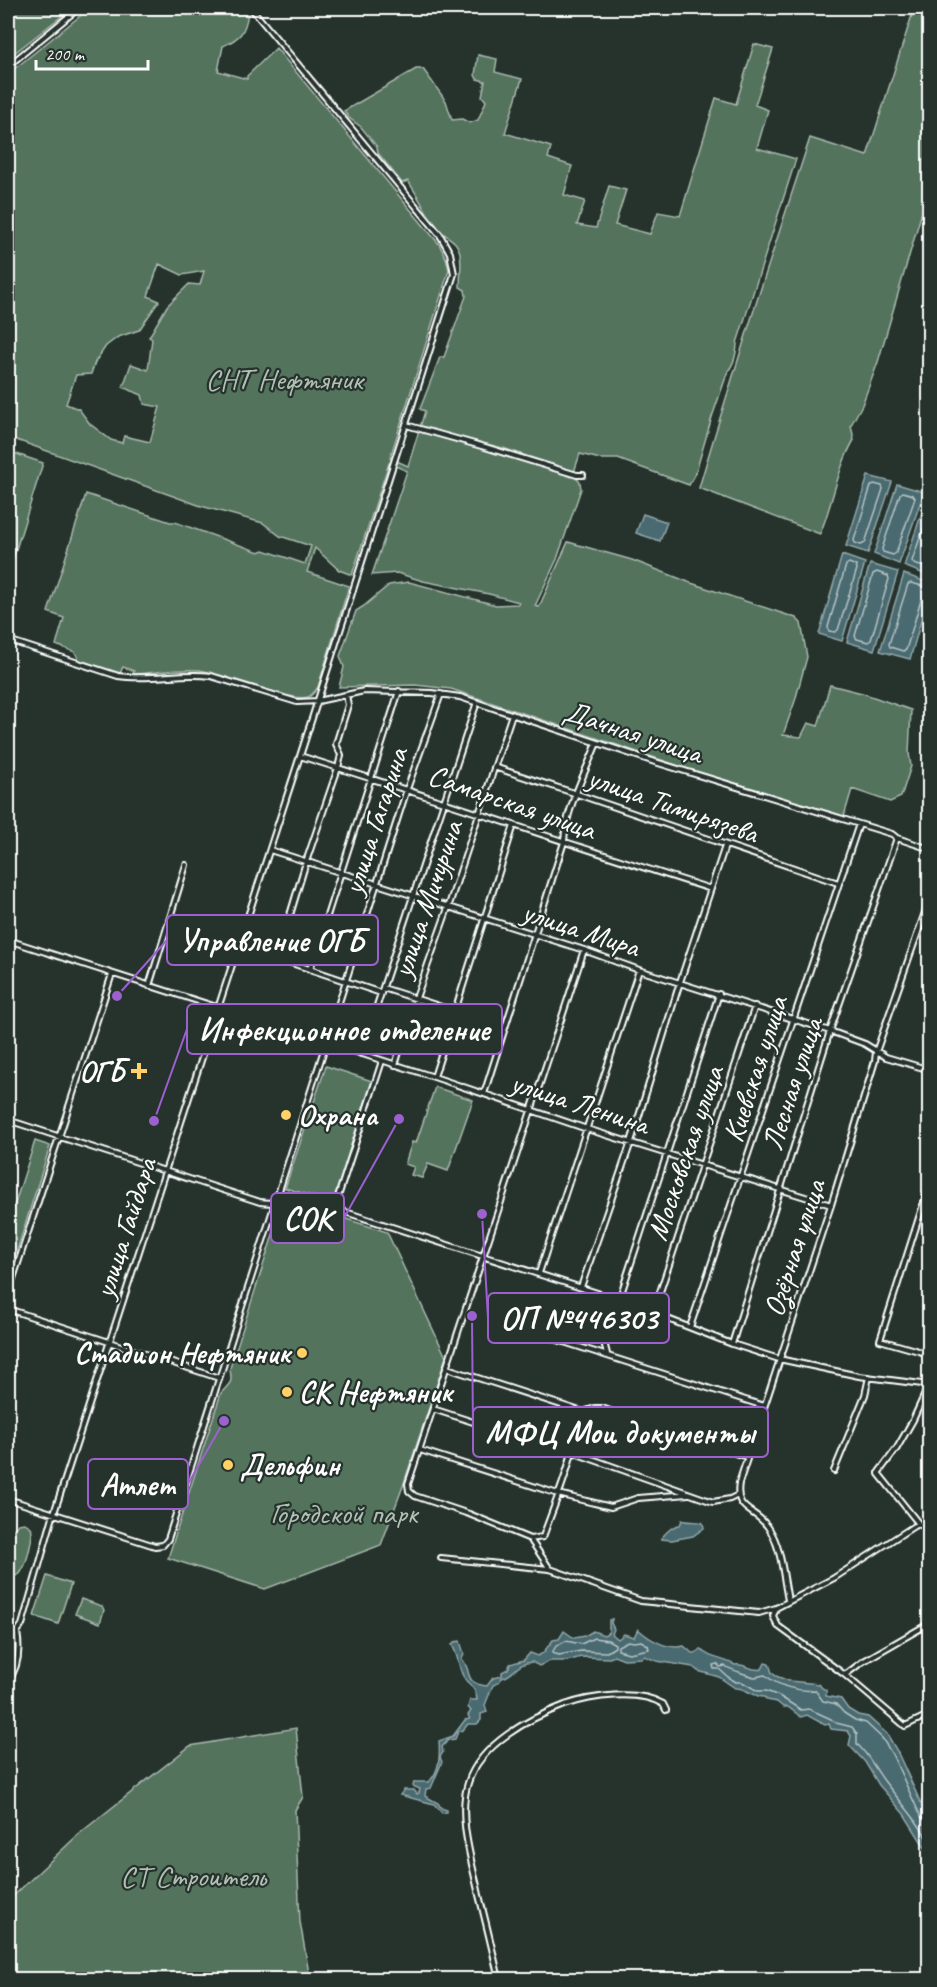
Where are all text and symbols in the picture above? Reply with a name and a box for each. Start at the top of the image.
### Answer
scale bar [36,33,148,71]
text: 200 m [45,43,86,65]
park label: СНТ Нефтяник [205,360,366,398]
street label: Дачная улица [559,692,710,773]
street label: улица Гагарина [333,741,417,901]
street label: Самарская улица [423,756,602,849]
street label: улица Тимирязева [581,757,765,853]
street label: улица Мичурина [382,814,472,984]
street label: улица Мира [516,892,646,966]
callout: Управление ОГБ [167,915,378,965]
text: Управление ОГБ [178,920,371,961]
street label: Киевская улица [714,990,797,1147]
callout: Инфекционное отделение [187,1004,502,1054]
text: Инфекционное отделение [199,1009,492,1050]
street label: Лесная улица [753,1010,832,1155]
place label: ОГБ [79,1052,131,1090]
street label: Московская улица [637,1059,733,1245]
marker: ОГБ [130,1062,148,1080]
street label: улица Ленина [504,1062,656,1144]
place label: Охрана [298,1096,379,1134]
marker: Охрана [279,1108,293,1122]
street label: улица Гайдара [84,1152,166,1304]
street label: Озёрная улица [754,1173,835,1321]
callout: СОК [271,1193,344,1243]
text: СОК [283,1198,337,1239]
callout: ОП №446303 [488,1293,669,1343]
text: ОП №446303 [501,1298,660,1339]
place label: Стадион Нефтяник [74,1334,293,1372]
marker: Стадион Нефтяник [295,1346,309,1360]
place label: СК Нефтяник [299,1373,455,1411]
marker: СК Нефтяник [280,1385,294,1399]
callout: МФЦ Мои документы [473,1407,768,1457]
text: МФЦ Мои документы [485,1412,757,1453]
place label: Дельфин [240,1446,341,1484]
marker: Дельфин [221,1458,235,1472]
callout: Атлет [88,1459,188,1509]
text: Атлет [100,1464,177,1505]
park label: Городской парк [270,1494,420,1532]
park label: СТ Строитель [120,1857,268,1895]

